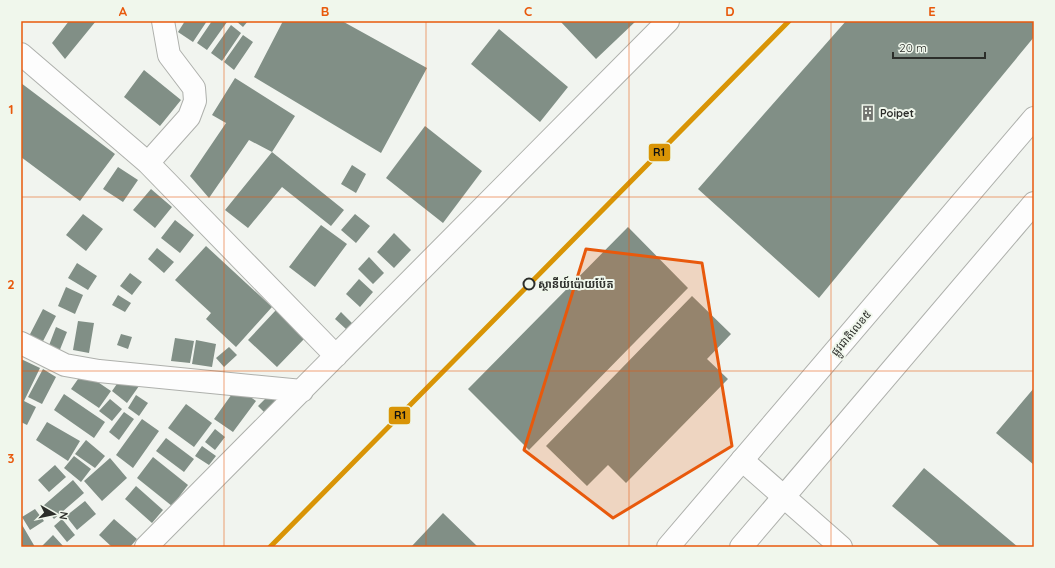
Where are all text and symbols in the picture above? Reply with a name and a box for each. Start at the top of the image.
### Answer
text: A [119,3,128,19]
text: B [321,3,329,19]
text: C [524,3,532,19]
text: D [725,3,735,19]
text: E [928,3,936,19]
scale bar [893,34,985,60]
text: 20 m [899,40,927,55]
text: 1 [8,101,14,117]
building icon: Poipet [859,104,877,122]
place label: Poipet [880,106,914,120]
line badge: R1 [648,143,671,162]
text: R1 [653,145,665,159]
text: 2 [7,276,15,292]
place label: ស្ថានីយ៍ប៉ោយប៉ែត [538,276,614,291]
marker: ស្ថានីយ៍ប៉ោយប៉ែត [522,277,536,291]
street label: ផ្លូវជាតិលេខ៥ [828,307,877,361]
line badge: R1 [388,406,411,425]
text: R1 [394,408,406,422]
text: 3 [8,450,15,466]
north arrow [34,494,74,534]
text: N [56,510,71,521]

